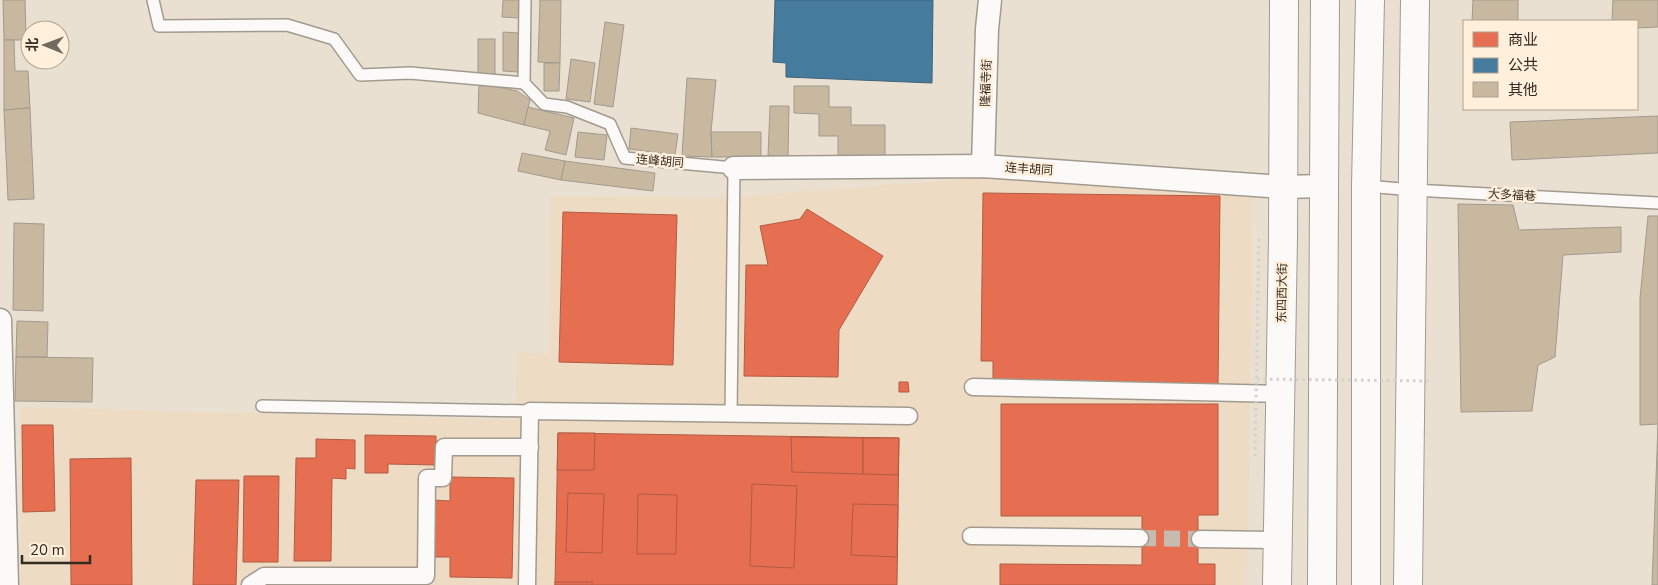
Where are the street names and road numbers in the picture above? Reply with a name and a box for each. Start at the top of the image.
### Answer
street label: 隆福寺街 [977,59,995,107]
street label: 连峰胡同 [635,151,685,171]
street label: 连丰胡同 [1004,159,1054,179]
street label: 大多福巷 [1488,186,1536,204]
street label: 东四西大街 [1273,263,1291,323]

